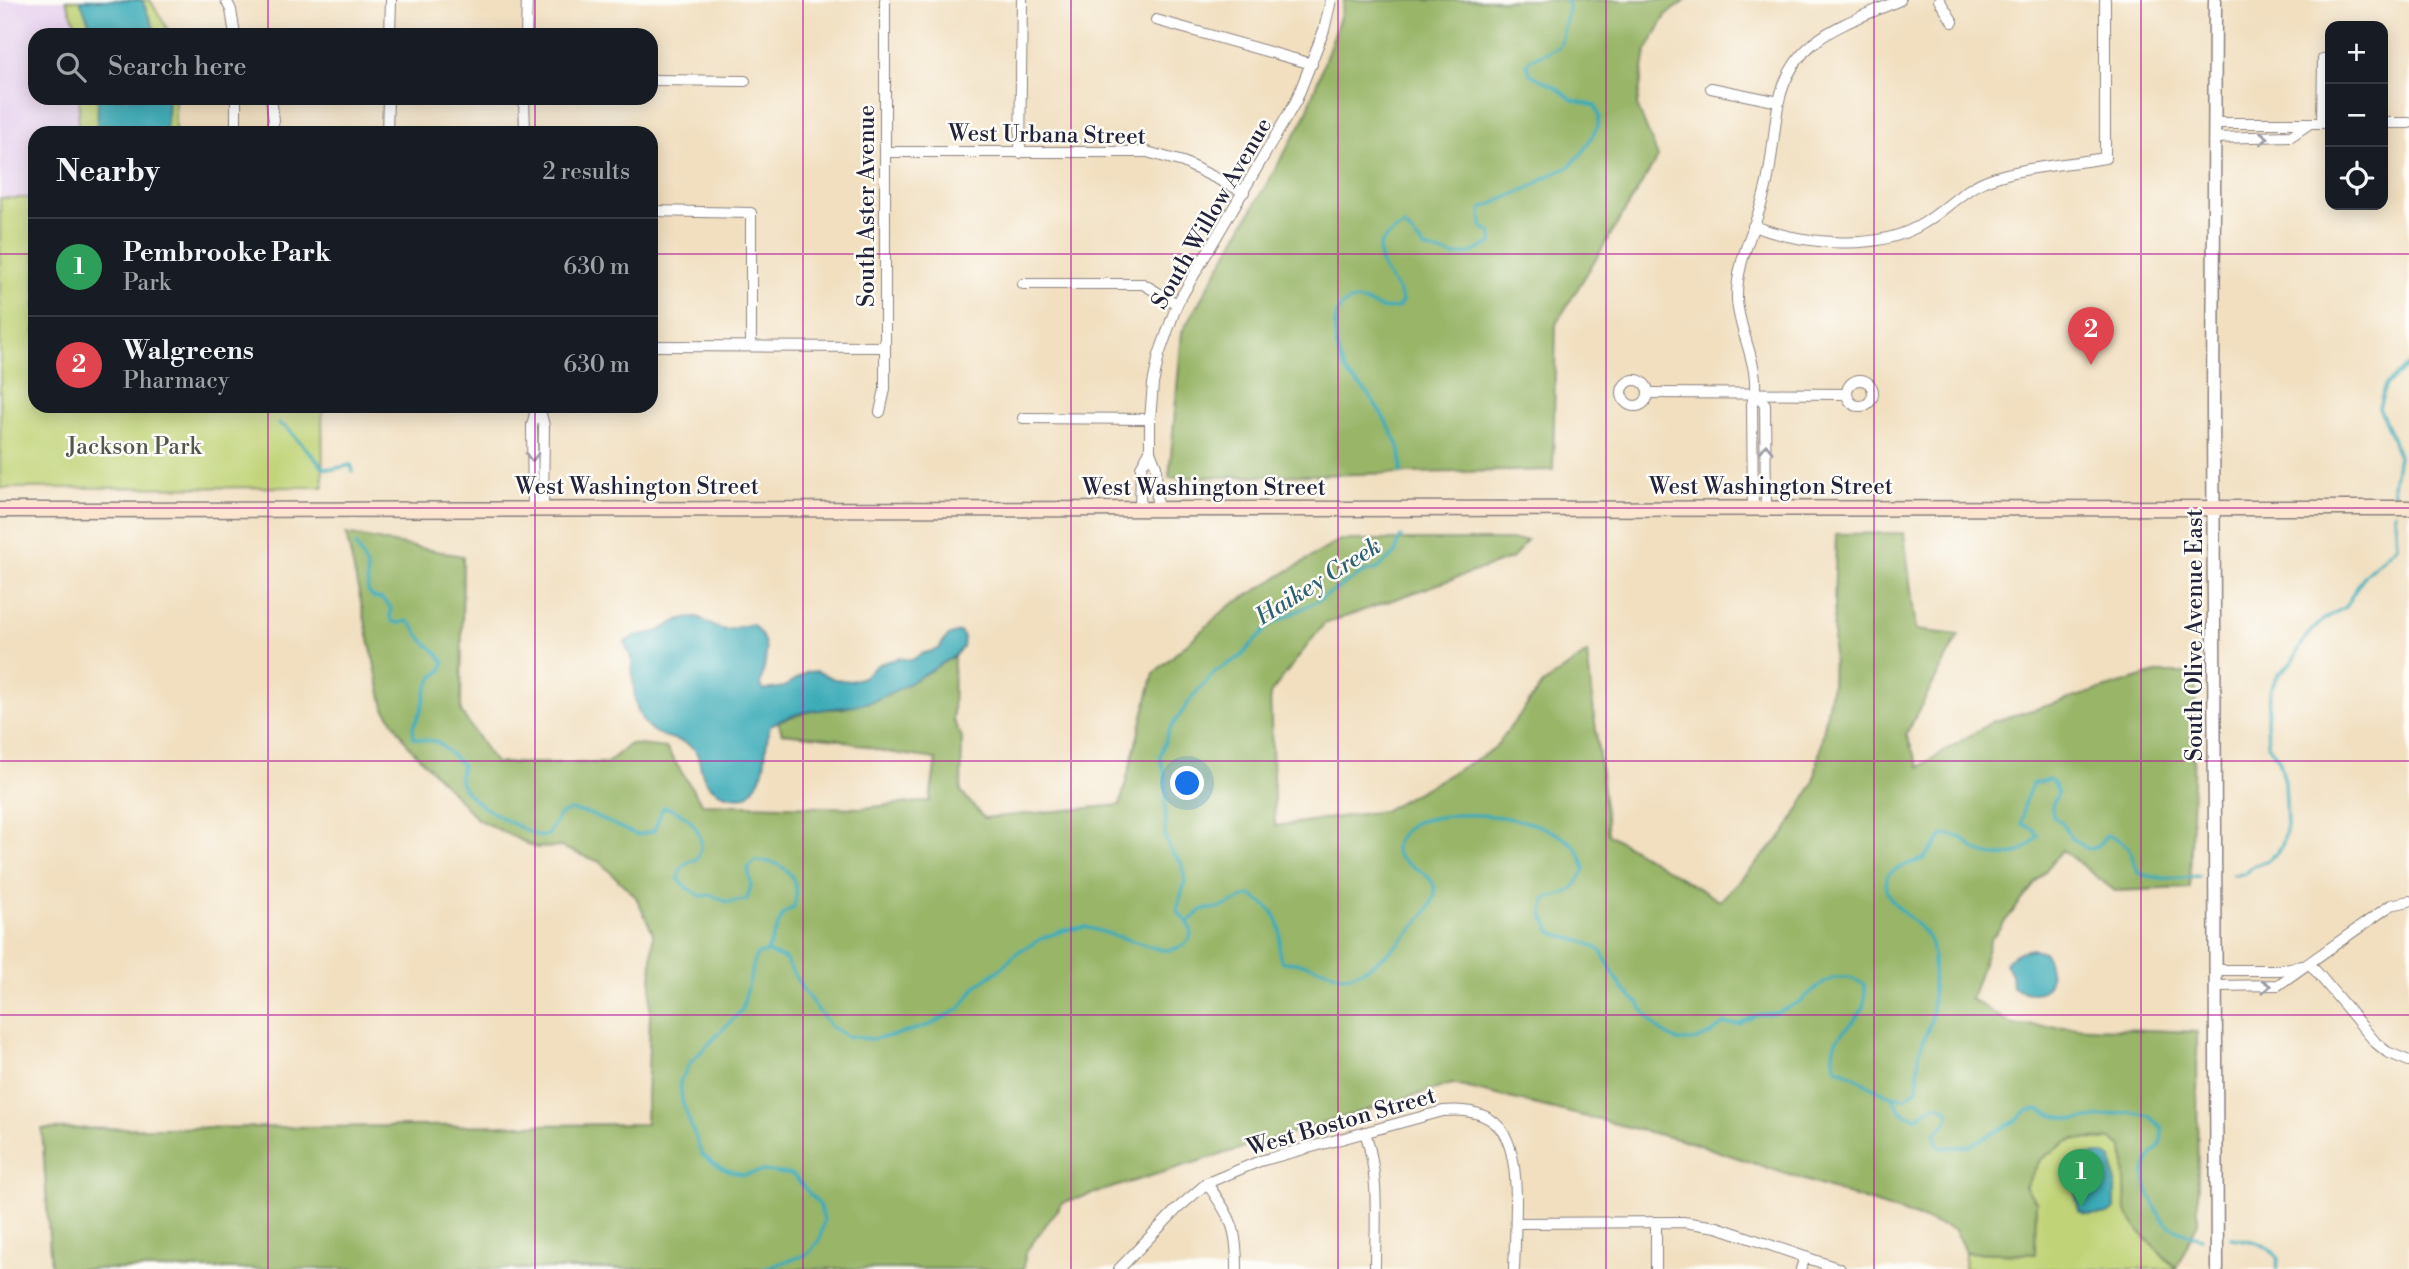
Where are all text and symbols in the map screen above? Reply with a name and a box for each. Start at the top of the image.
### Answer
map controls [2325,21,2388,210]
button: + [2325,21,2388,84]
search box [28,28,658,105]
icon: search [52,48,90,86]
text: Search here [108,51,247,83]
button: − [2325,84,2388,147]
street label: South Aster Avenue [853,105,881,307]
street label: South Willow Avenue [1146,113,1278,314]
street label: West Urbana Street [947,119,1146,151]
one-way arrow [2260,130,2270,146]
button: locate [2325,147,2388,210]
text: Nearby [56,153,160,191]
text: 2 results [543,158,630,186]
text: Pembrooke Park [123,237,331,269]
text: 1 [73,253,85,281]
text: 630 m [563,253,630,281]
text: Park [123,269,171,297]
pin: 2 [2068,307,2114,365]
text: Walgreens [123,335,254,367]
text: 2 [72,351,86,379]
text: 630 m [563,351,630,379]
text: Pharmacy [123,367,229,395]
park label: Jackson Park [65,433,203,461]
one-way arrow [1758,444,1774,454]
one-way arrow [524,452,540,463]
street label: West Washington Street [514,473,759,501]
street label: West Washington Street [1648,473,1893,501]
street label: West Washington Street [1081,474,1326,502]
street label: South Olive Avenue East [2181,509,2209,761]
water label: Haikey Creek [1249,531,1387,633]
your location [1170,766,1204,800]
one-way arrow [2261,978,2272,993]
street label: West Boston Street [1243,1082,1439,1163]
pin: 1 [2058,1149,2104,1207]

